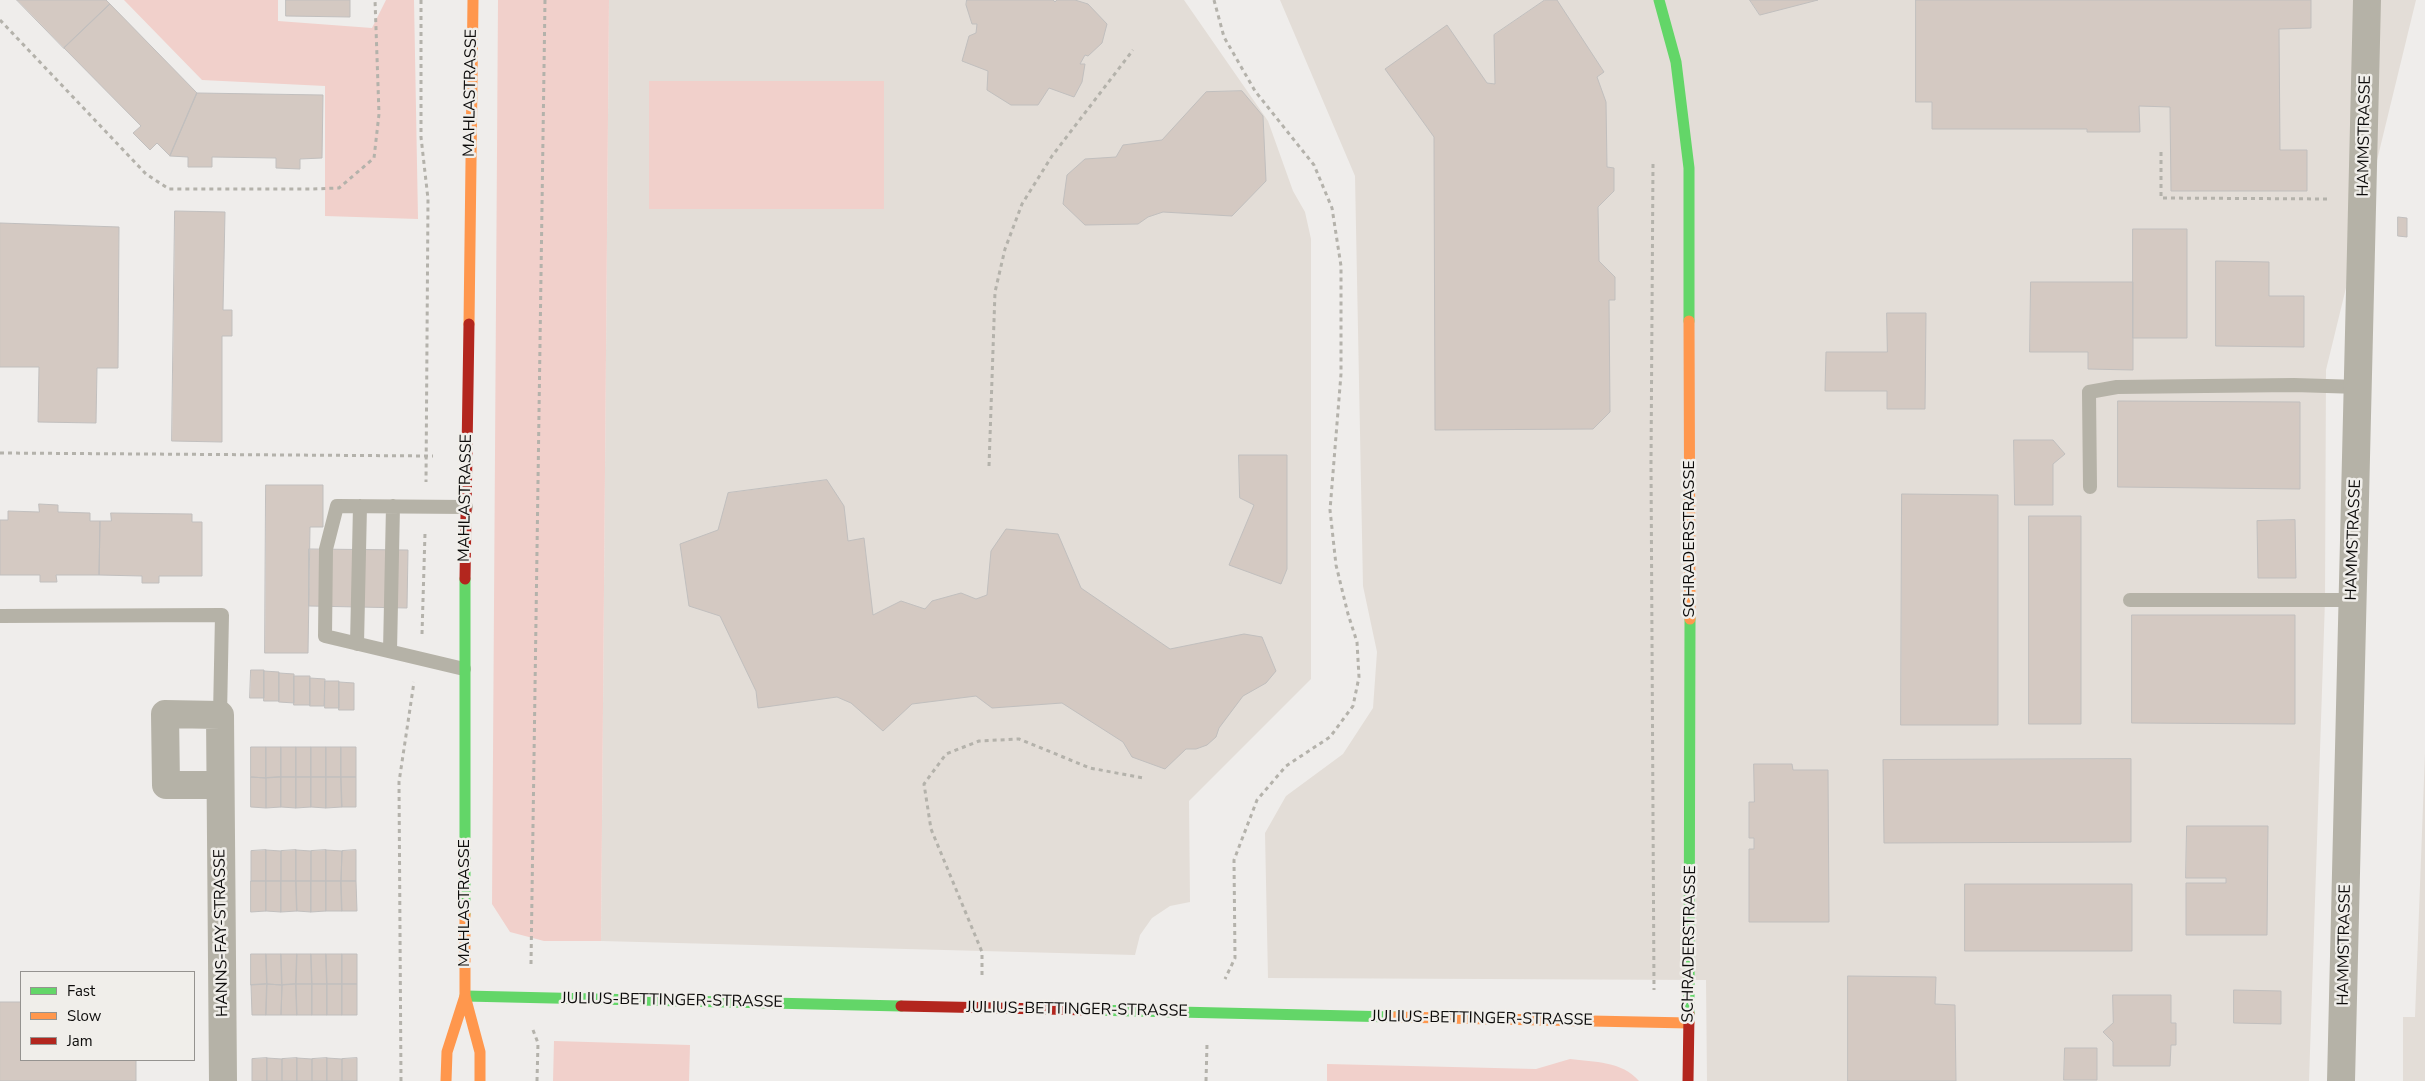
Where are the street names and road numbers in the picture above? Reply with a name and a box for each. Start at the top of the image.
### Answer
street label: MAHLASTRASSE [460,29,482,157]
street label: HAMMSTRASSE [2354,75,2376,197]
street label: MAHLASTRASSE [455,434,477,562]
street label: SCHRADERSTRASSE [1680,460,1700,618]
street label: HAMMSTRASSE [2342,479,2366,601]
street label: MAHLASTRASSE [455,839,475,967]
street label: HANNS-FAY-STRASSE [211,849,233,1017]
street label: SCHRADERSTRASSE [1679,865,1701,1023]
street label: HAMMSTRASSE [2334,884,2356,1006]
street label: JULIUS-BETTINGER-STRASSE [561,989,783,1013]
street label: JULIUS-BETTINGER-STRASSE [966,998,1188,1022]
street label: JULIUS-BETTINGER-STRASSE [1371,1007,1593,1031]

